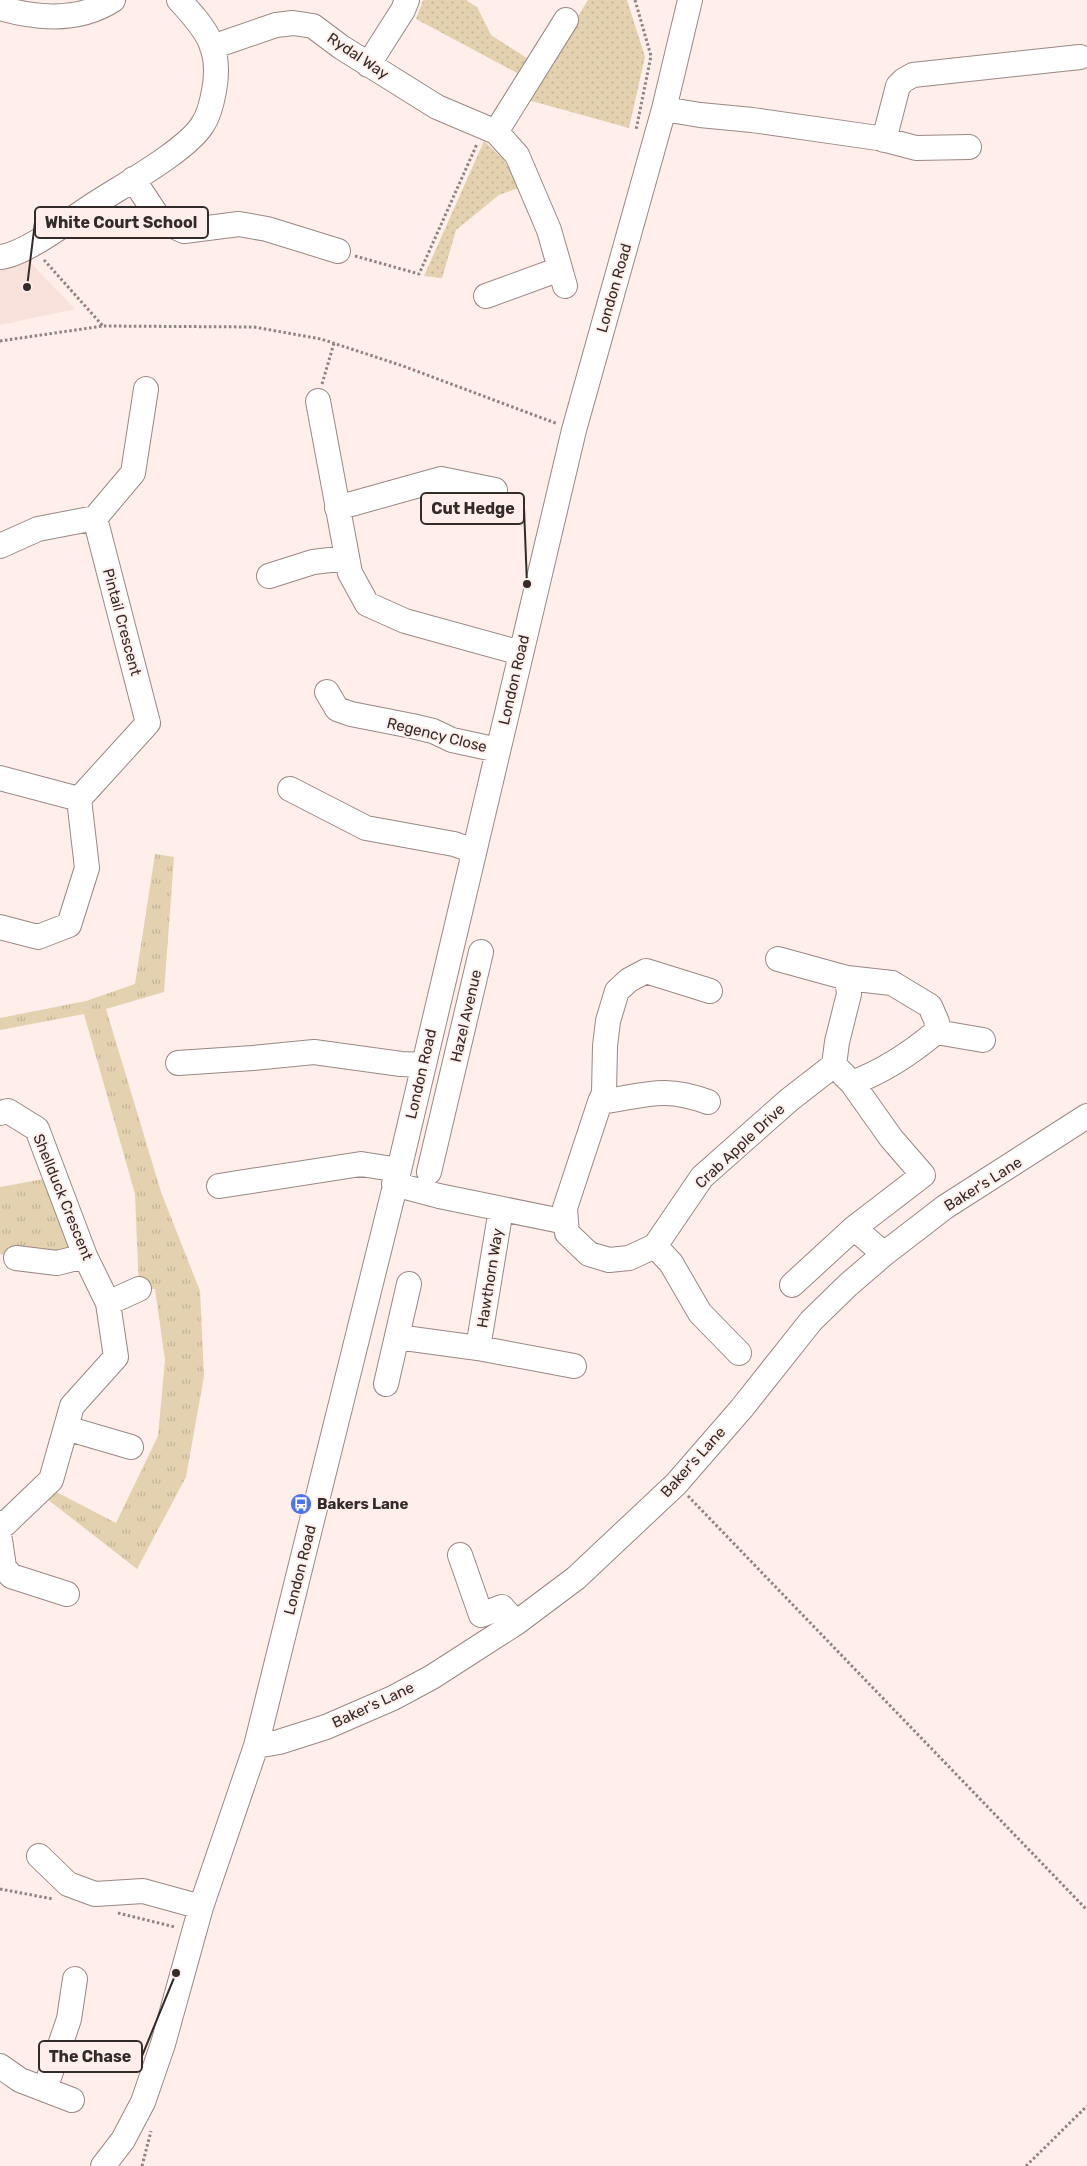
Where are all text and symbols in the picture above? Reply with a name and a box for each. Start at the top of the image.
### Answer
street label: Rydal Way [324,29,392,83]
callout: White Court School [35,207,208,238]
text: White Court School [45,213,197,232]
street label: London Road [593,241,635,335]
callout: Cut Hedge [421,493,524,524]
text: Cut Hedge [431,499,515,518]
street label: Pintail Crescent [99,566,145,678]
street label: London Road [495,633,533,727]
street label: Regency Close [385,714,489,756]
street label: Hazel Avenue [447,968,485,1064]
street label: London Road [402,1027,440,1121]
street label: Crab Apple Drive [692,1100,788,1192]
street label: Shellduck Crescent [29,1131,97,1263]
street label: Baker's Lane [941,1153,1025,1215]
street label: Hawthorn Way [473,1227,507,1329]
street label: Baker's Lane [657,1423,729,1501]
bus stop icon: Bakers Lane [289,1492,313,1516]
place label: Bakers Lane [317,1495,408,1513]
street label: London Road [280,1523,320,1617]
street label: Baker's Lane [329,1678,417,1732]
callout: The Chase [39,2041,142,2072]
text: The Chase [49,2047,131,2066]

